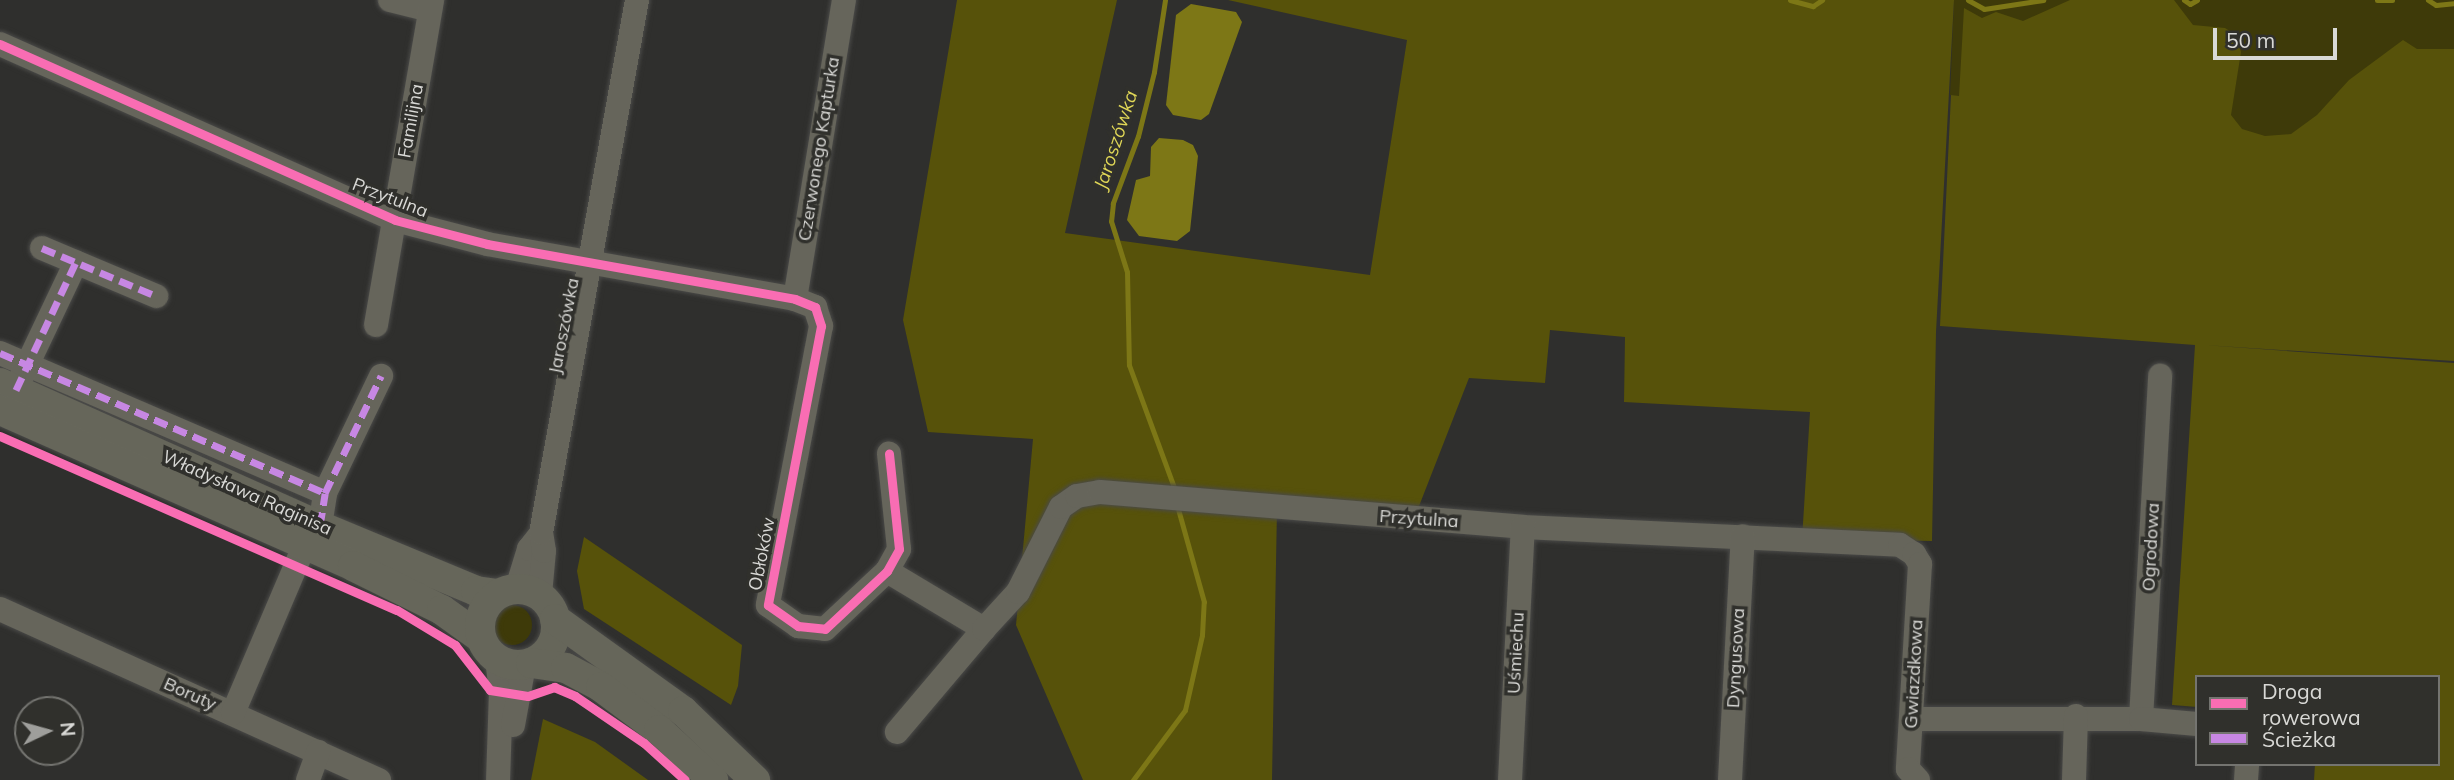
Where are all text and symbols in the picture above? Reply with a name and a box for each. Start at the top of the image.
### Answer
scale bar [2216,14,2340,58]
text: 50 m [2226,27,2275,53]
street label: Czerwonego Kapturka [794,55,844,243]
street label: Familijna [394,82,428,160]
water label: Jaroszówka [1089,88,1143,192]
street label: Przytulna [349,174,431,222]
street label: Jaroszówka [544,276,584,376]
street label: Władysława Raginisa [159,446,335,540]
street label: Ogrodowa [2138,502,2164,592]
street label: Przytulna [1379,505,1459,533]
street label: Obłoków [744,516,780,592]
street label: Dyngusowa [1723,607,1749,709]
street label: Uśmiechu [1503,612,1529,694]
street label: Gwiazdkowa [1900,619,1928,729]
street label: Boruty [160,673,220,715]
legend [2195,675,2440,766]
text: Droga rowerowa [2262,678,2361,730]
north arrow [14,696,84,766]
text: N [55,721,81,738]
text: Ścieżka [2262,726,2336,752]

